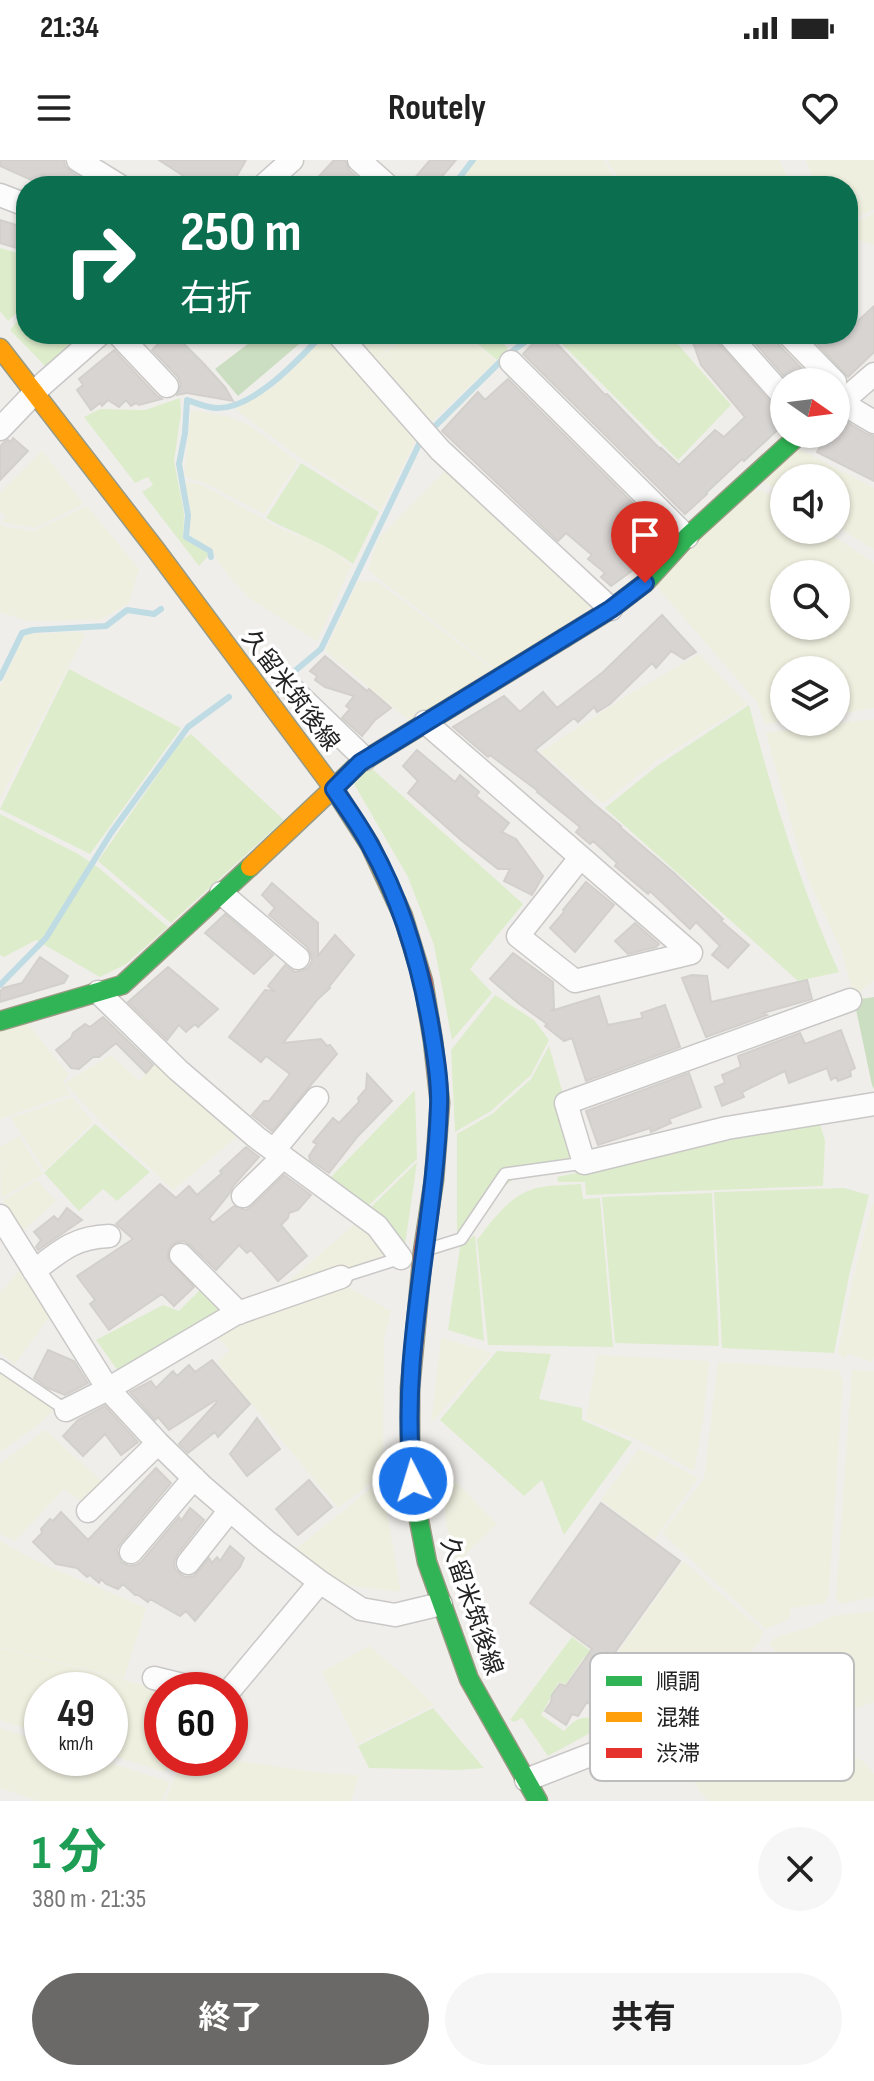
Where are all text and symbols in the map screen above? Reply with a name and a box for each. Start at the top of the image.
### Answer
text: 21:34 [40,10,99,46]
icon: menu [32,86,76,130]
icon: heart [798,86,842,130]
text: Routely [388,87,486,130]
text: 250 m [180,200,302,267]
icon: right [48,208,152,312]
text: 右折 [180,278,252,321]
north arrow [770,368,850,448]
map controls [770,368,850,736]
button: sound [770,464,850,544]
pin [611,501,679,583]
icon: arrive [623,513,667,557]
button: search [770,560,850,640]
street label: 久留米筑後線 [236,624,346,757]
button: layers [770,656,850,736]
position arrow [371,1439,455,1523]
street label: 久留米筑後線 [434,1533,509,1679]
legend [590,1653,854,1781]
text: 順調 [656,1669,700,1696]
speed limit sign: 60 [144,1672,248,1776]
text: 49 [57,1690,95,1738]
text: 混雑 [656,1705,700,1732]
text: km/h [59,1732,93,1756]
text: 渋滞 [656,1741,700,1768]
text: 1 分 [32,1825,106,1882]
button: close [758,1827,842,1911]
text: 380 m · 21:35 [32,1884,146,1915]
button: 終了 [32,1973,429,2065]
button: 共有 [445,1973,842,2065]

